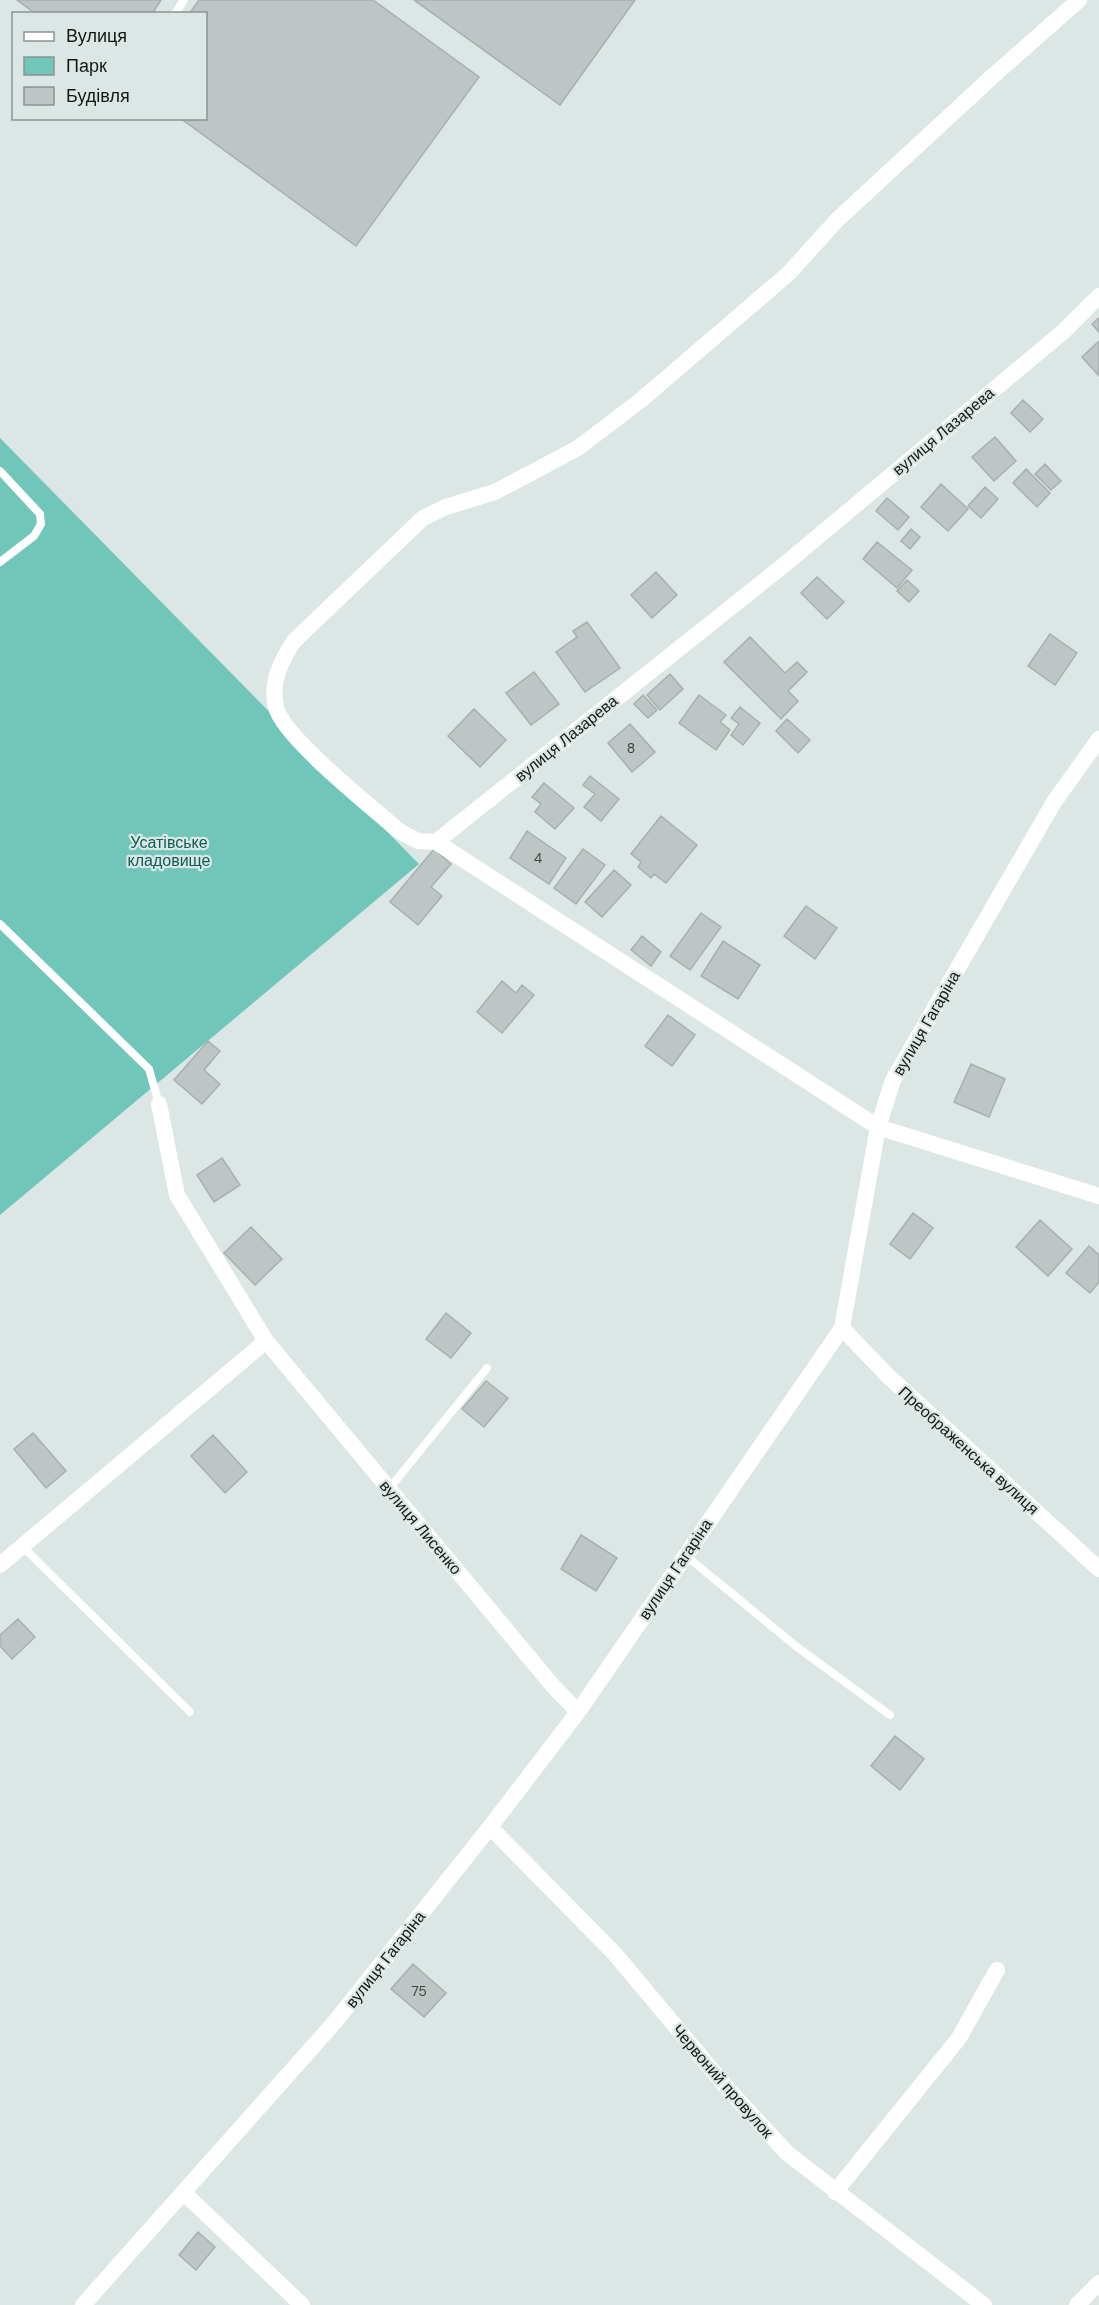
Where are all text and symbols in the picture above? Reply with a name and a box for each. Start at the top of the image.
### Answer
legend [12,12,207,120]
text: Вулиця [66,24,127,48]
text: Парк [66,54,107,78]
text: Будівля [66,84,130,108]
street label: вулиця Лазарева [888,383,999,480]
street label: вулиця Лазарева [511,690,622,786]
house number: 8 [627,739,635,757]
park label: Усатівське кладовище [128,832,211,871]
house number: 4 [534,849,543,867]
street label: вулиця Гагаріна [888,967,965,1079]
street label: Преображенська вулиця [894,1382,1043,1519]
street label: вулиця Лисенко [375,1476,466,1579]
street label: вулиця Гагаріна [634,1515,717,1624]
street label: вулиця Гагаріна [341,1907,430,2012]
house number: 75 [411,1982,427,2000]
street label: Червоний провулок [667,2020,779,2143]

